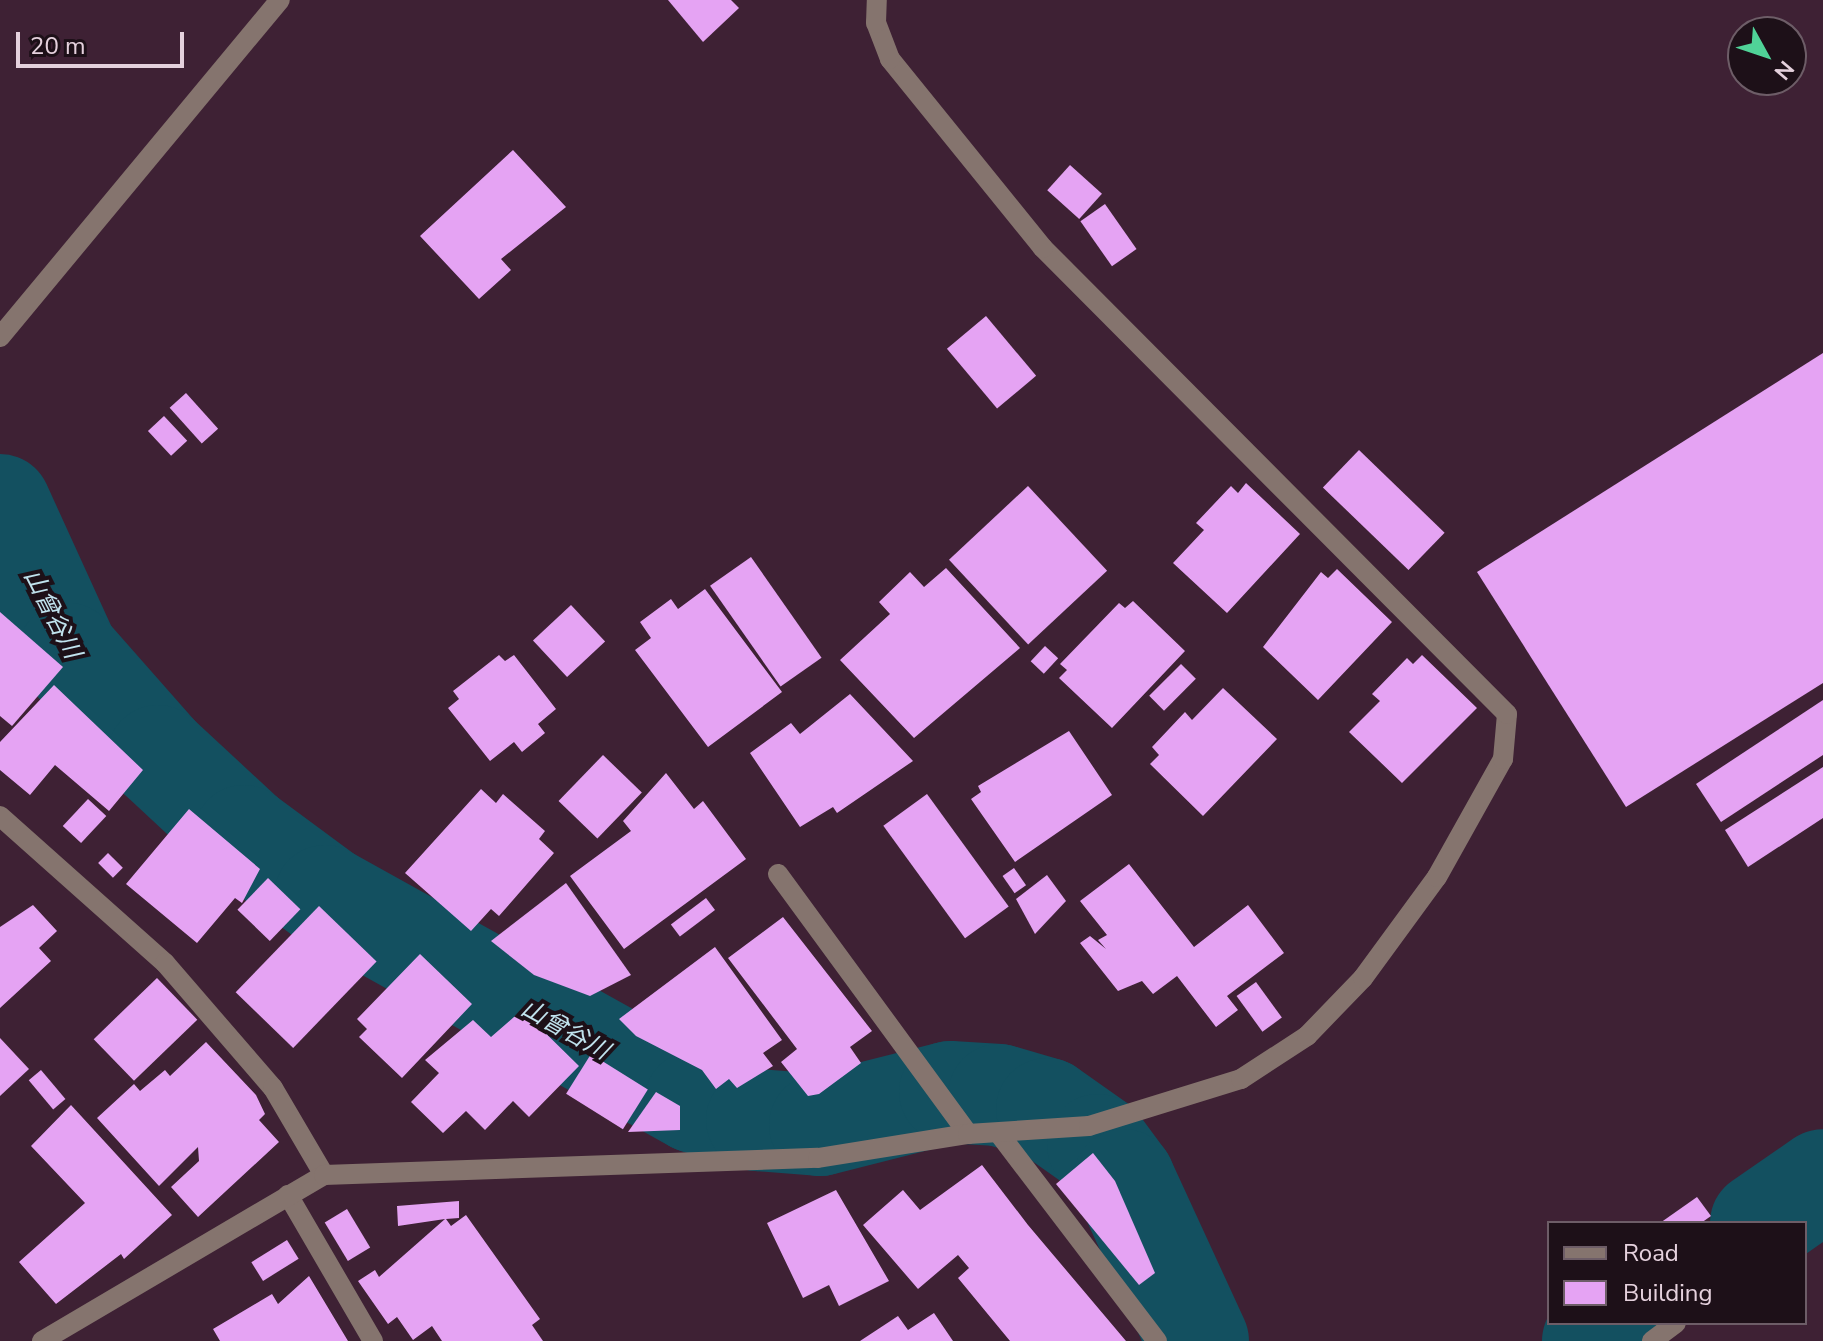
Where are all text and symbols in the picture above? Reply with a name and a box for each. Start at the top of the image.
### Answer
scale bar [20,16,188,66]
north arrow [1727,16,1807,96]
text: 20 m [30,30,86,62]
text: N [1767,54,1801,86]
water label: 山曾谷川 [17,565,87,663]
water label: 山曾谷川 [516,994,614,1066]
legend [1547,1221,1807,1325]
text: Road [1623,1237,1679,1269]
text: Building [1623,1277,1713,1309]

